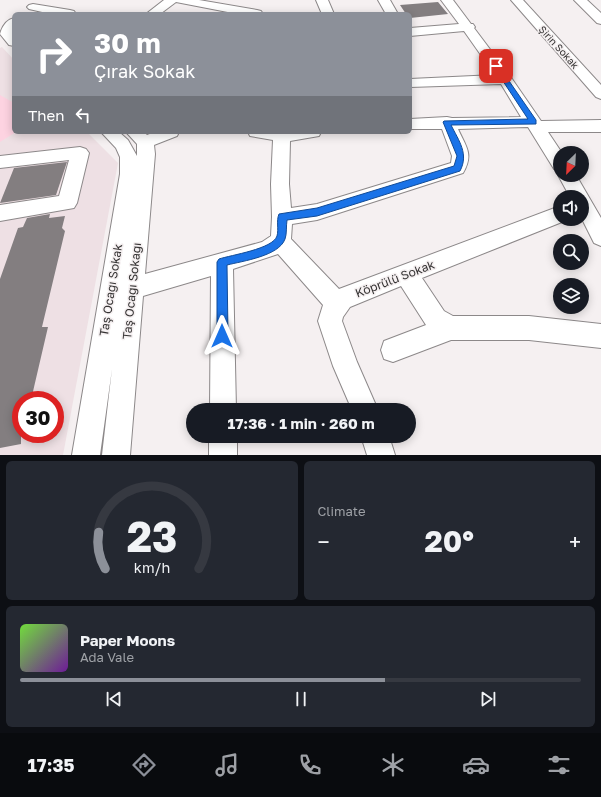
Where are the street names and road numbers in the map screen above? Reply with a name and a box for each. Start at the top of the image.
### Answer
street label: Şirin Sokak [537,23,582,71]
street label: Taş Ocağı Sokak [96,242,125,337]
street label: Taş Ocağı Sokağı [119,242,144,340]
street label: Köprülü Sokak [353,256,437,301]

